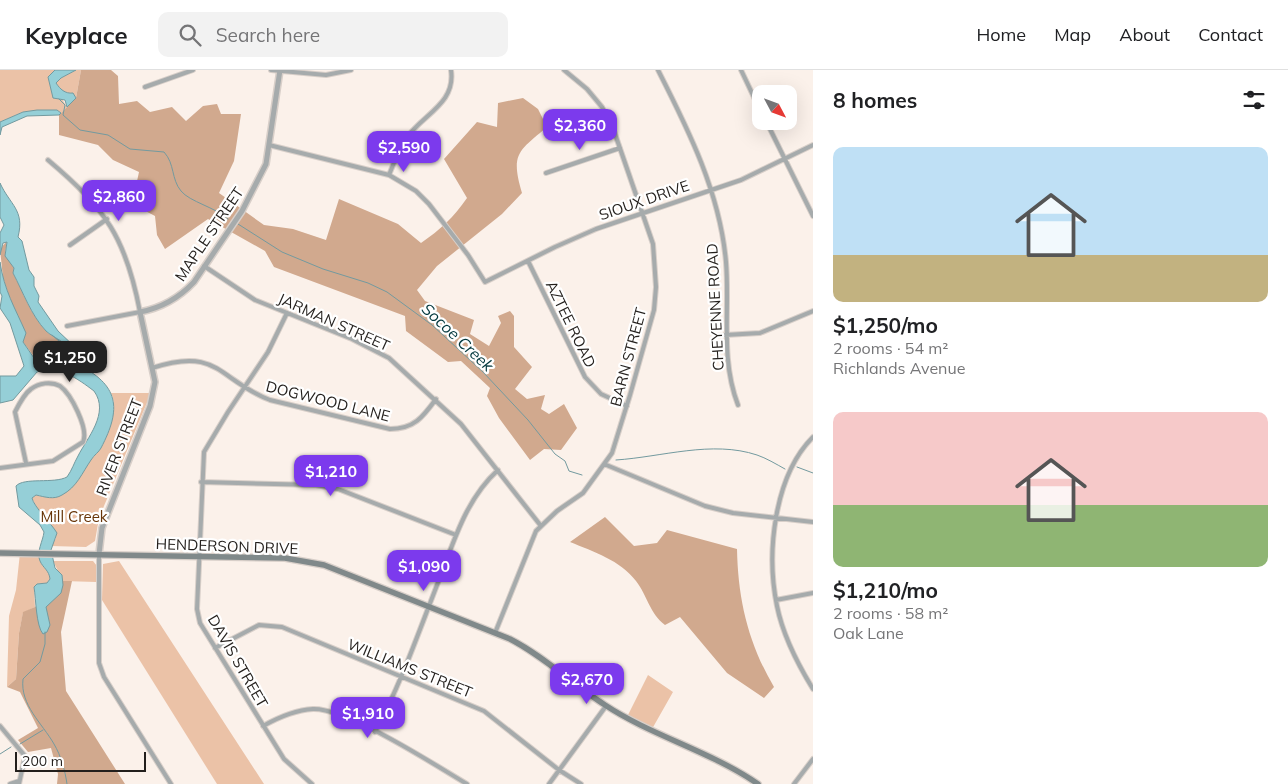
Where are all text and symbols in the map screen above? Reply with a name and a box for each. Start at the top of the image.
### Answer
search box [158,12,508,57]
text: Keyplace [25,20,128,50]
icon: search [176,21,204,49]
text: Search here [216,23,320,47]
text: Home [976,23,1026,46]
text: Map [1054,23,1091,46]
text: About [1119,23,1170,46]
text: Contact [1198,23,1263,46]
north arrow [752,85,798,130]
map controls [752,85,797,130]
icon: filters [1240,86,1268,114]
text: 8 homes [833,87,917,113]
pin: $2,360 [539,108,621,151]
text: $2,360 [554,115,606,135]
pin: $2,590 [363,131,445,173]
text: $2,590 [378,137,430,157]
street label: SIOUX DRIVE [596,176,692,224]
pin: $2,860 [78,180,160,222]
icon: home [1006,180,1096,270]
street label: MAPLE STREET [170,183,248,285]
text: $2,860 [93,186,145,206]
street label: CHEYENNE ROAD [702,243,728,371]
street label: AZTEE ROAD [542,277,600,371]
street label: JARMAN STREET [275,289,393,355]
water label: Socoe Creek [418,299,499,376]
street label: BARN STREET [606,305,650,409]
text: $1,250/mo [833,312,938,338]
text: 2 rooms · 54 m² [833,338,948,358]
pin: $1,250 [29,340,111,383]
text: $1,250 [44,347,96,367]
text: Richlands Avenue [833,358,965,378]
street label: DOGWOOD LANE [264,376,392,426]
street label: RIVER STREET [92,396,146,498]
icon: home [1006,445,1096,535]
pin: $1,210 [290,454,372,497]
text: $1,210 [305,461,357,481]
park label: Mill Creek [40,507,108,526]
street label: HENDERSON DRIVE [155,534,299,558]
pin: $1,090 [383,550,465,592]
text: $1,090 [398,556,450,576]
text: $1,210/mo [833,577,938,603]
text: 2 rooms · 58 m² [833,603,948,623]
street label: DAVIS STREET [204,611,272,711]
text: Oak Lane [833,623,904,643]
street label: WILLIAMS STREET [345,634,475,702]
pin: $2,670 [546,662,628,705]
text: $2,670 [561,669,613,689]
pin: $1,910 [327,696,409,739]
text: $1,910 [342,703,394,723]
scale bar [15,749,146,772]
text: 200 m [22,752,63,770]

